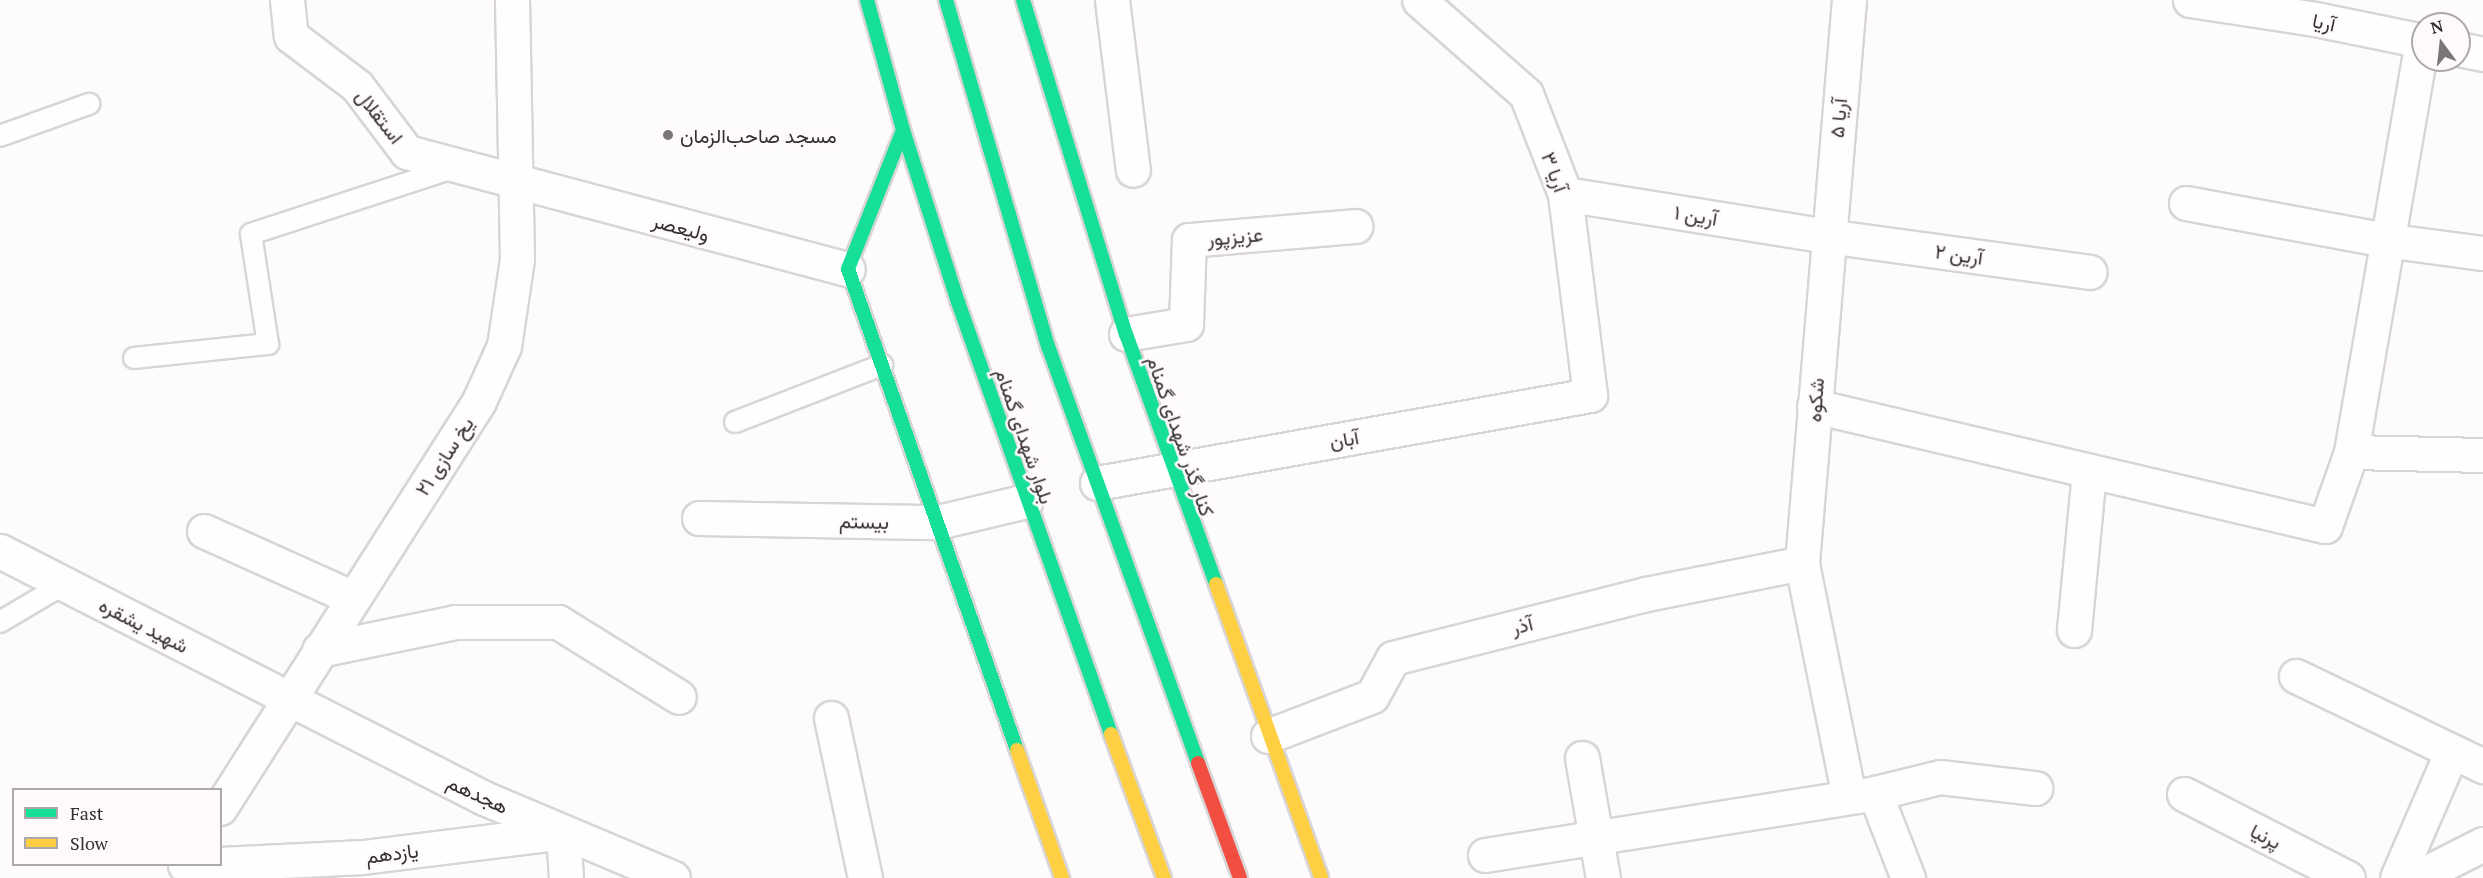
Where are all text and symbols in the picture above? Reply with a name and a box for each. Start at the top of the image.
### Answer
street label: آریا [2310,8,2338,36]
north arrow [2411,12,2471,72]
text: N [2428,14,2446,39]
street label: استقلال [351,84,409,148]
street label: آریا ۵ [1824,97,1852,139]
place label: مسجد صاحب‌الزمان [680,123,837,147]
marker: مسجد صاحب‌الزمان [661,128,675,142]
street label: آریا ۳ [1537,149,1573,195]
street label: آرین ۱ [1673,200,1719,230]
street label: ولیعصر [650,208,712,246]
street label: عزیزپور [1206,222,1264,250]
street label: آرین ۲ [1933,239,1985,269]
street label: کنار گذر شهدای گمنام [1142,353,1220,519]
street label: بلوار شهدای گمنام [991,365,1059,507]
street label: شکوه [1801,377,1829,423]
street label: یخ سازی ۲۱ [410,412,478,500]
street label: آبان [1327,425,1361,453]
street label: بیستم [839,509,889,533]
street label: شهید یشقره [95,592,193,658]
street label: آذر [1509,611,1535,639]
street label: هجدهم [444,769,512,819]
legend [12,788,222,866]
text: Fast [70,801,103,825]
street label: پرنیا [2247,818,2285,854]
text: Slow [70,831,108,855]
street label: یازدهم [364,838,420,868]

